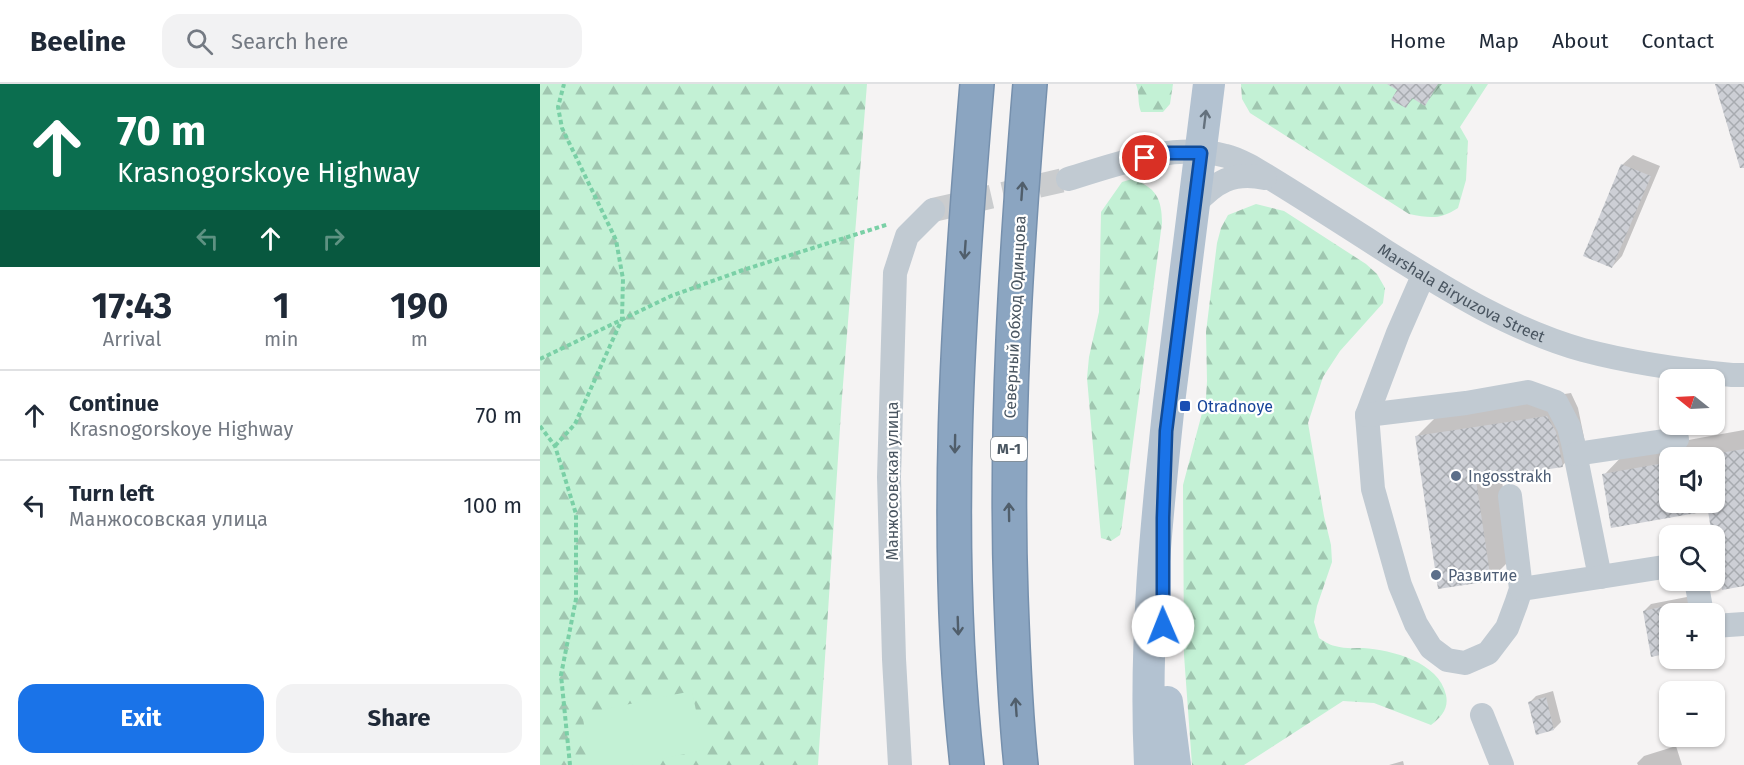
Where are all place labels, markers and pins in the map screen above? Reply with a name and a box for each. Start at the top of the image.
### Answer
pin [1119,132,1170,183]
place label: Otradnoye [1197,397,1273,416]
marker: Otradnoye [1178,399,1192,413]
place label: Ingosstrakh [1468,467,1552,486]
marker: Ingosstrakh [1449,469,1463,483]
place label: Развитие [1448,566,1517,585]
marker: Развитие [1429,568,1443,582]

